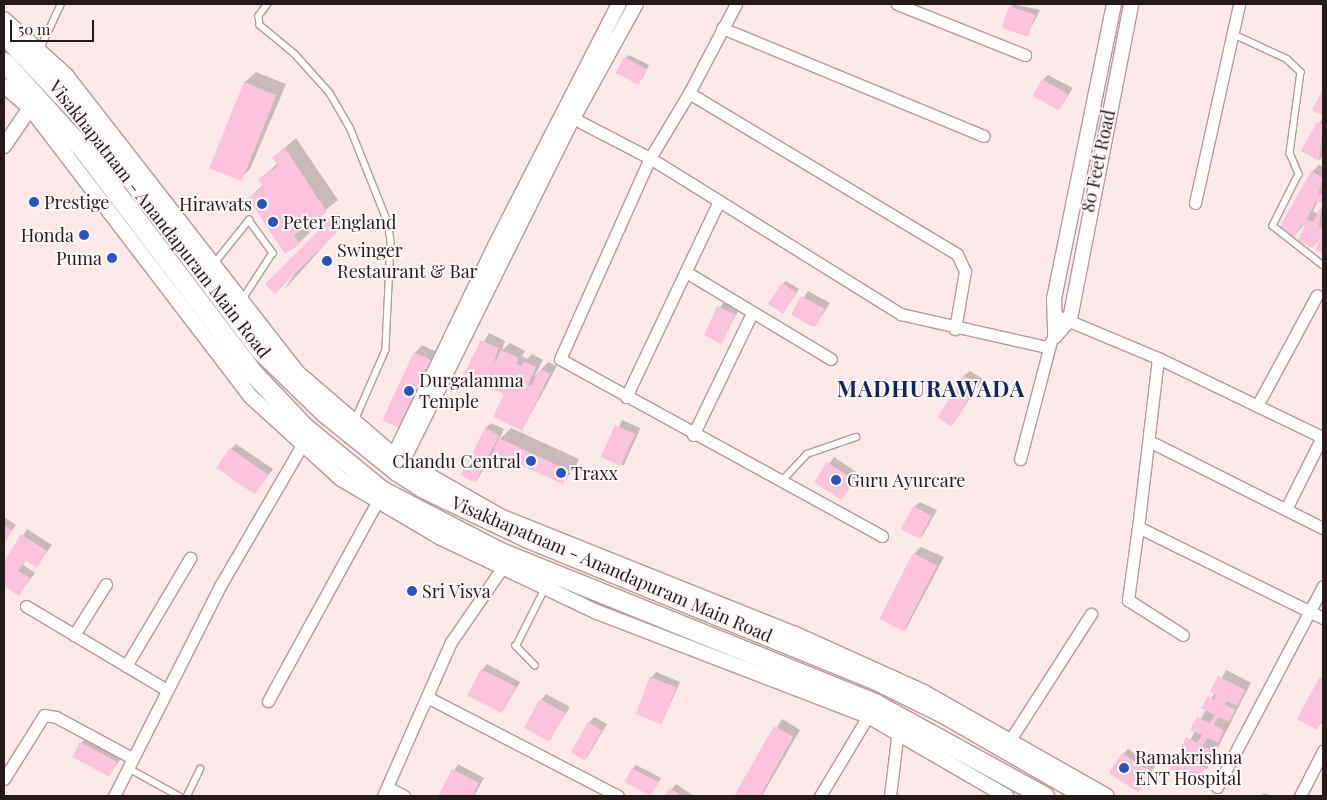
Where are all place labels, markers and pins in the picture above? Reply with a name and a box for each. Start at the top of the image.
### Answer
place label: Prestige [44,191,109,213]
place label: Hirawats [179,193,252,215]
marker: Prestige [28,196,40,208]
marker: Hirawats [256,198,268,210]
place label: Peter England [283,211,397,233]
marker: Peter England [267,216,279,228]
place label: Honda [21,224,74,246]
marker: Honda [78,229,90,241]
place label: Swinger Restaurant & Bar [337,240,478,282]
place label: Puma [56,247,102,269]
marker: Puma [106,252,118,264]
marker: Swinger Restaurant & Bar [321,255,333,267]
place label: Durgalamma Temple [419,370,524,412]
marker: Durgalamma Temple [403,385,415,397]
place label: Chandu Central [392,450,521,472]
marker: Chandu Central [525,455,537,467]
place label: Traxx [571,462,618,484]
marker: Traxx [555,467,567,479]
place label: Guru Ayurcare [847,469,966,491]
marker: Guru Ayurcare [829,473,843,487]
place label: Sri Visva [422,580,491,602]
marker: Sri Visva [406,585,418,597]
place label: Ramakrishna ENT Hospital [1135,747,1242,790]
marker: Ramakrishna ENT Hospital [1117,761,1131,775]

